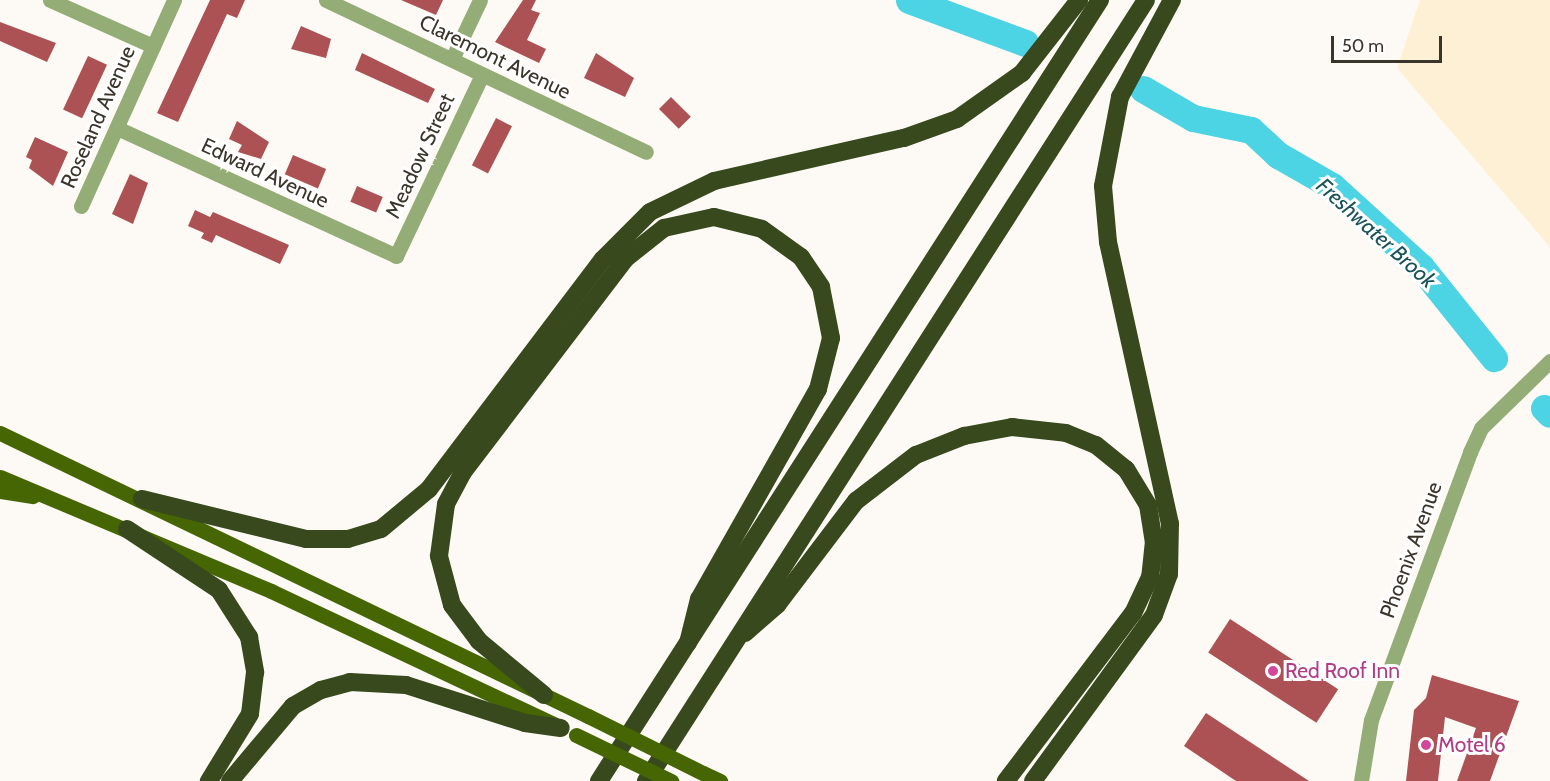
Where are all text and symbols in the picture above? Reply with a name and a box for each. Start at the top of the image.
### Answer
street label: Claremont Avenue [415,10,575,104]
scale bar [1334,24,1445,62]
text: 50 m [1342,35,1384,57]
street label: Roseland Avenue [55,42,141,192]
street label: Meadow Street [380,90,460,222]
street label: Edward Avenue [197,133,333,213]
water label: Freshwater Brook [1311,172,1441,294]
street label: Phoenix Avenue [1375,478,1447,622]
place label: Red Roof Inn [1285,658,1400,684]
marker: Red Roof Inn [1266,664,1280,678]
place label: Motel 6 [1438,732,1506,758]
marker: Motel 6 [1419,738,1433,752]

